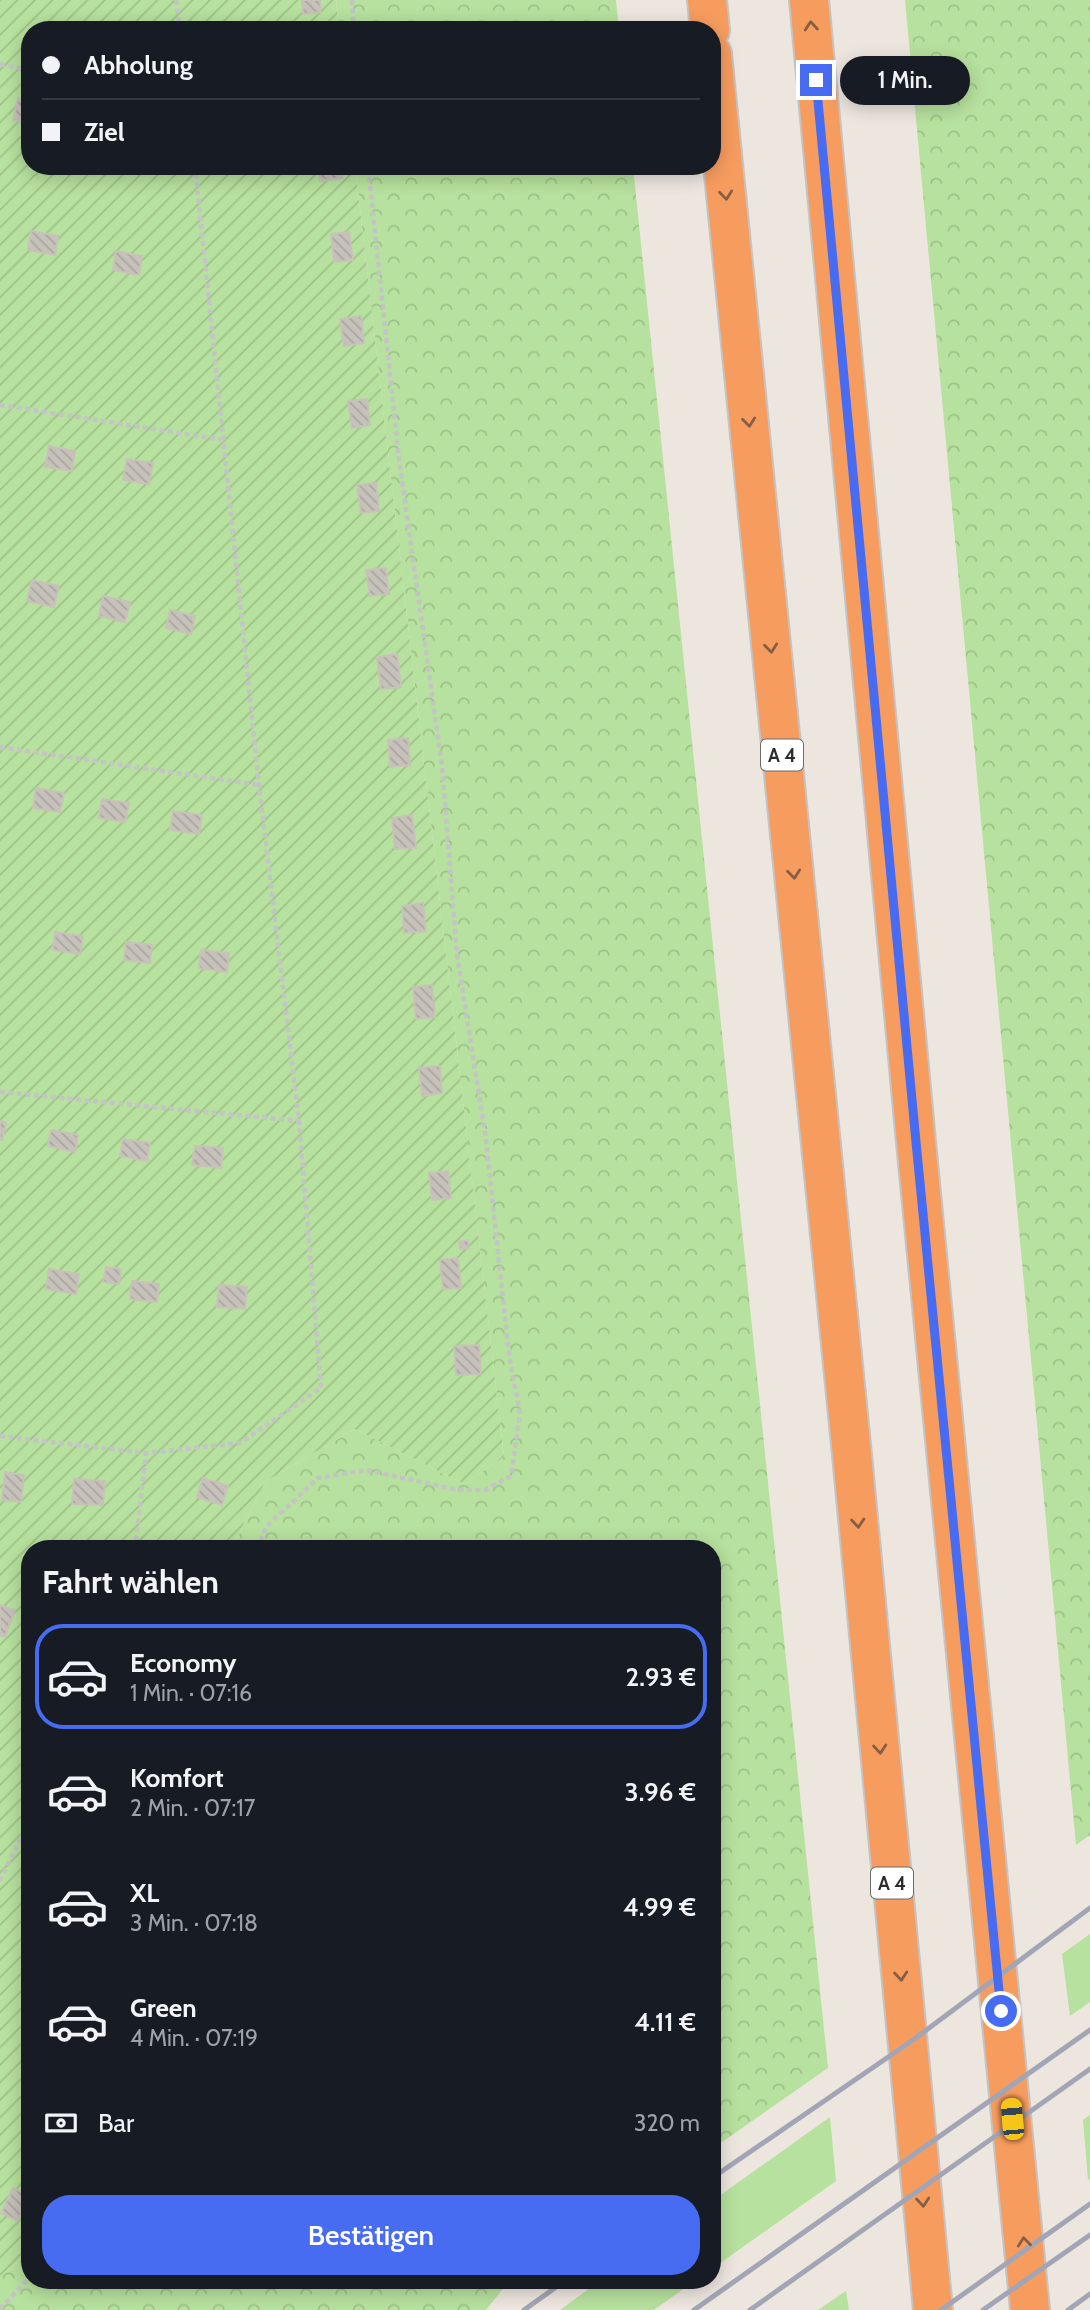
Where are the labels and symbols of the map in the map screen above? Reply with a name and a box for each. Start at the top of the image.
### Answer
one-way arrow [804,21,819,32]
callout: 1 Min. [840,56,970,104]
route end [800,64,832,96]
one-way arrow [719,189,734,201]
one-way arrow [741,416,756,427]
one-way arrow [764,642,779,654]
road number: A 4 [761,740,803,770]
one-way arrow [786,869,801,880]
one-way arrow [850,1518,865,1529]
one-way arrow [872,1744,887,1755]
road number: A 4 [871,1868,913,1898]
one-way arrow [894,1970,909,1982]
route start [985,1995,1017,2027]
car [1000,2097,1025,2141]
one-way arrow [915,2197,930,2208]
one-way arrow [1016,2236,1031,2248]

